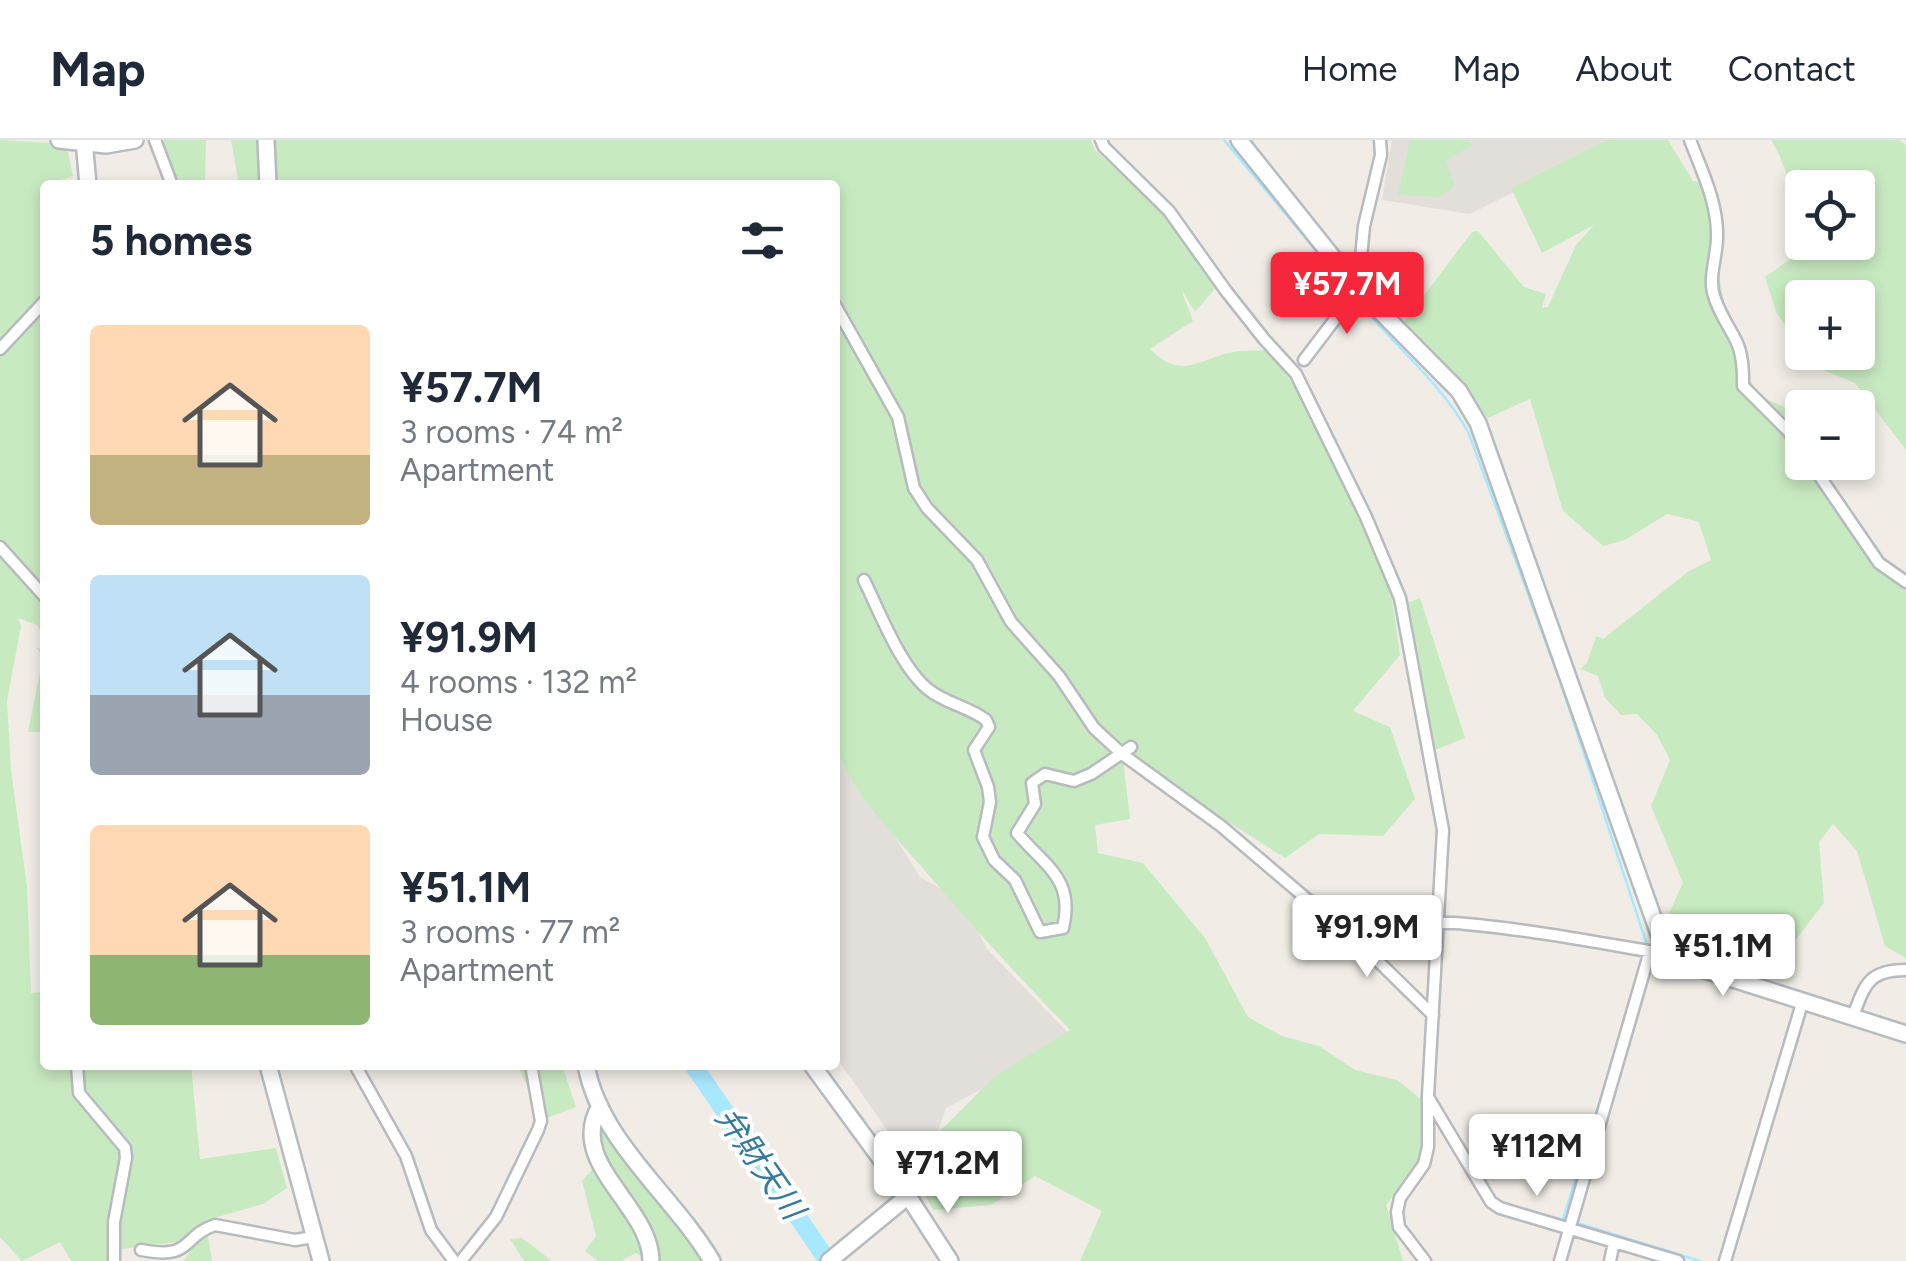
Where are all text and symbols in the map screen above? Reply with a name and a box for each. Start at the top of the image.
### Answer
text: Map [50,40,146,98]
text: Home [1302,48,1397,90]
text: Map [1452,48,1521,90]
text: About [1576,48,1673,90]
text: Contact [1728,48,1856,90]
map controls [1785,170,1875,480]
button: locate [1785,170,1875,260]
icon: filters [735,213,790,268]
text: 5 homes [90,215,252,266]
pin: ¥57.7M [1266,252,1428,337]
text: ¥57.7M [1293,265,1401,303]
button: + [1785,280,1875,370]
text: ¥57.7M [400,362,543,413]
icon: home [170,365,290,485]
button: − [1785,390,1875,480]
text: 3 rooms · 74 m² [400,413,623,451]
text: Apartment [400,451,554,489]
text: ¥91.9M [400,612,538,663]
icon: home [170,615,290,735]
text: 4 rooms · 132 m² [400,663,637,701]
text: House [400,701,493,739]
text: ¥51.1M [400,862,531,913]
icon: home [170,865,290,985]
pin: ¥91.9M [1286,895,1448,980]
text: ¥91.9M [1314,908,1420,946]
text: 3 rooms · 77 m² [400,913,620,951]
pin: ¥51.1M [1642,914,1804,999]
text: ¥51.1M [1673,927,1773,965]
text: Apartment [400,951,554,989]
water label: 弁財天川 [708,1100,814,1229]
pin: ¥112M [1467,1114,1607,1199]
text: ¥112M [1491,1127,1583,1165]
pin: ¥71.2M [867,1131,1029,1216]
text: ¥71.2M [896,1144,1000,1182]

